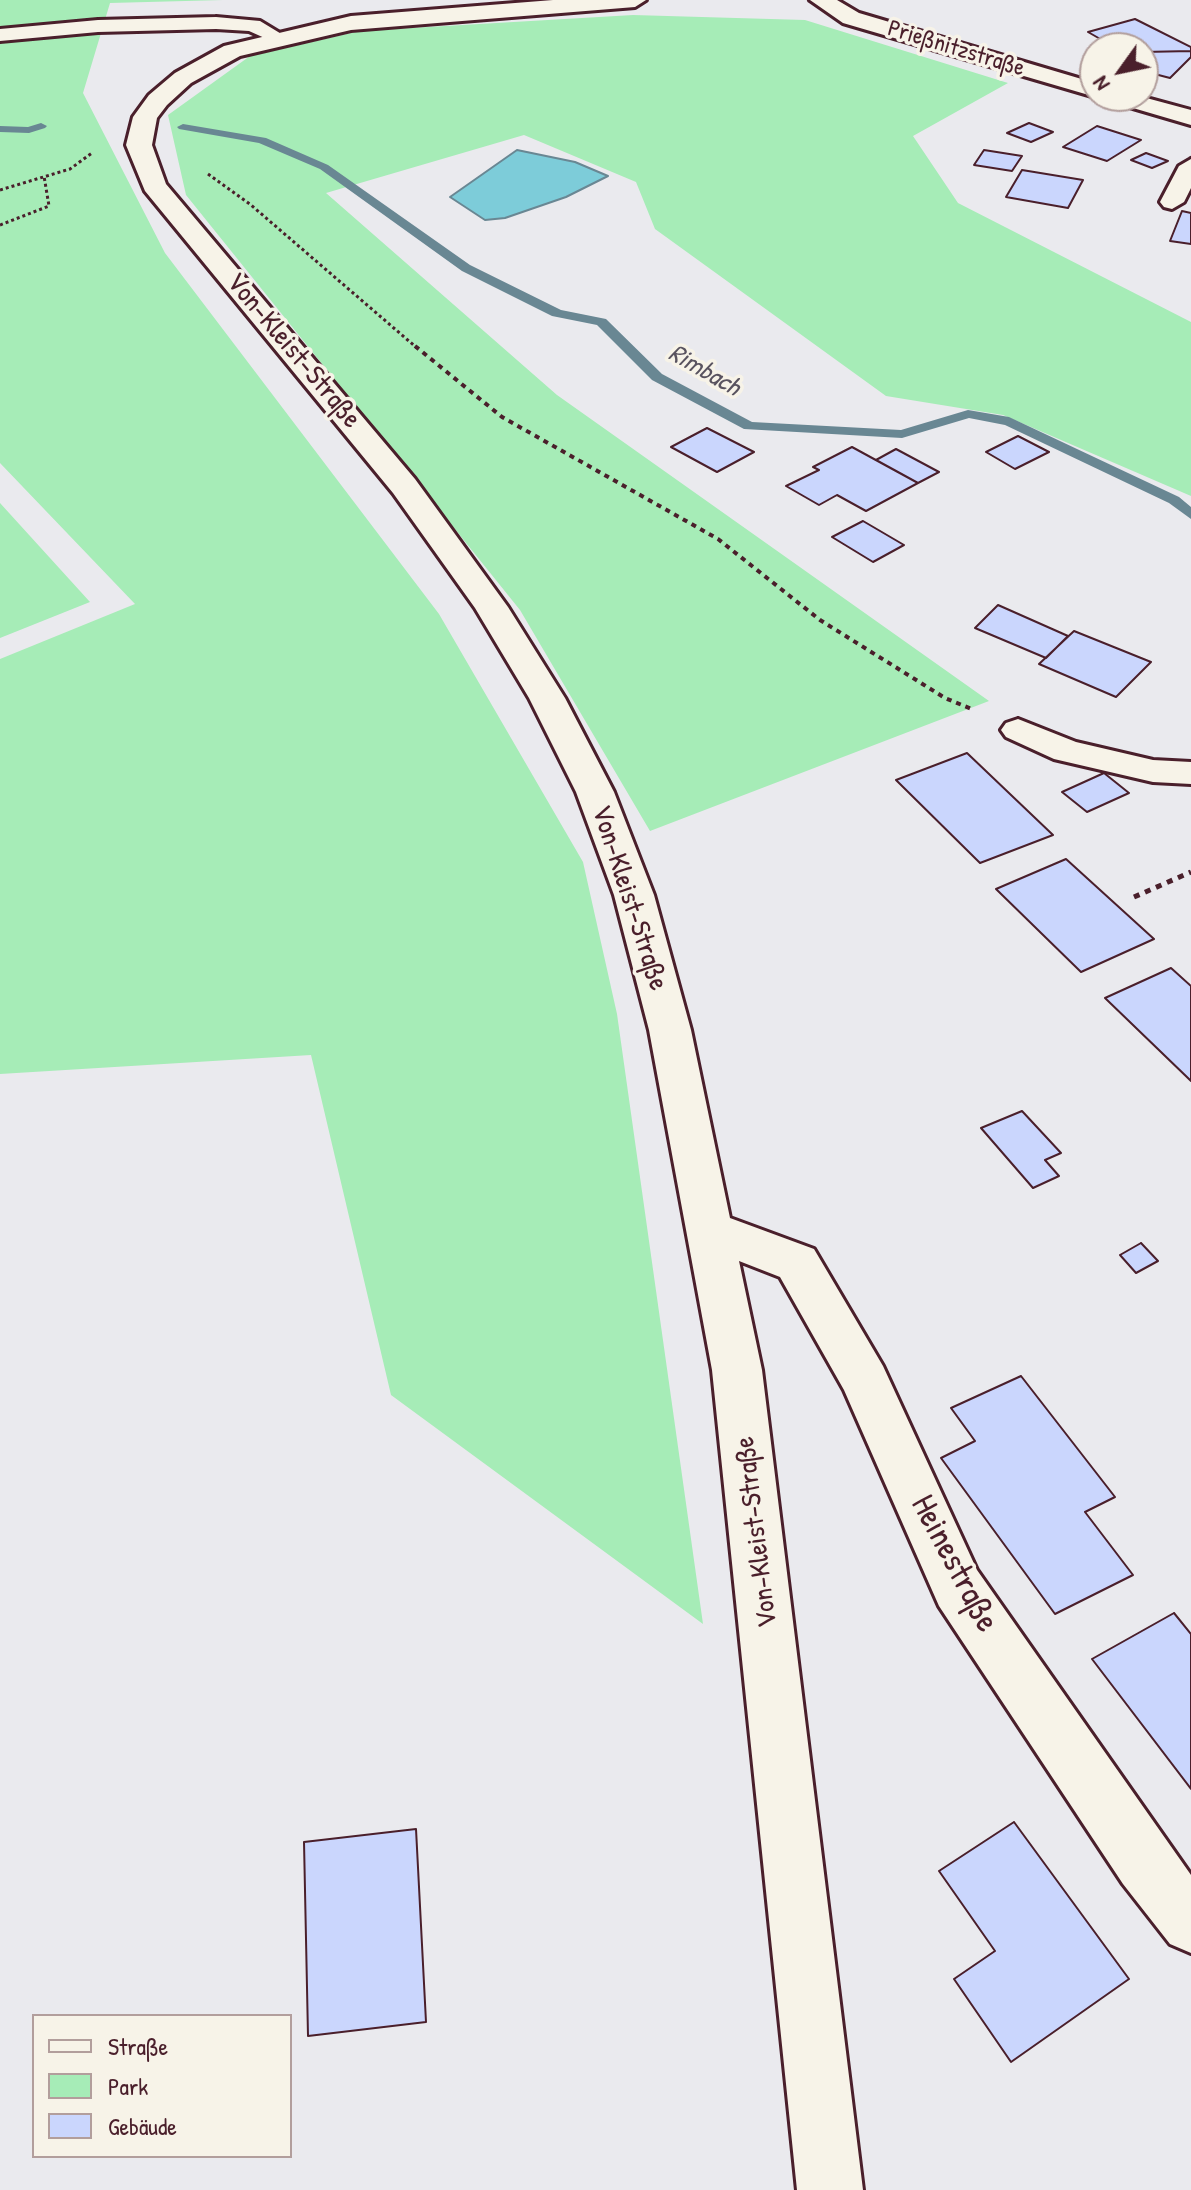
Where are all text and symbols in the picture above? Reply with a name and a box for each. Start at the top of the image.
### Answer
street label: Prießnitzstraße [884,15,1028,83]
north arrow [1079,32,1159,112]
text: N [1085,71,1116,97]
street label: Von-Kleist-Straße [218,267,368,435]
water label: Rimbach [663,338,745,404]
street label: Von-Kleist-Straße [583,801,675,995]
street label: Von-Kleist-Straße [729,1434,785,1630]
street label: Heinestraße [901,1489,1007,1639]
legend [32,2014,292,2158]
text: Straße [108,2030,168,2062]
text: Park [108,2070,148,2102]
text: Gebäude [108,2110,177,2142]

